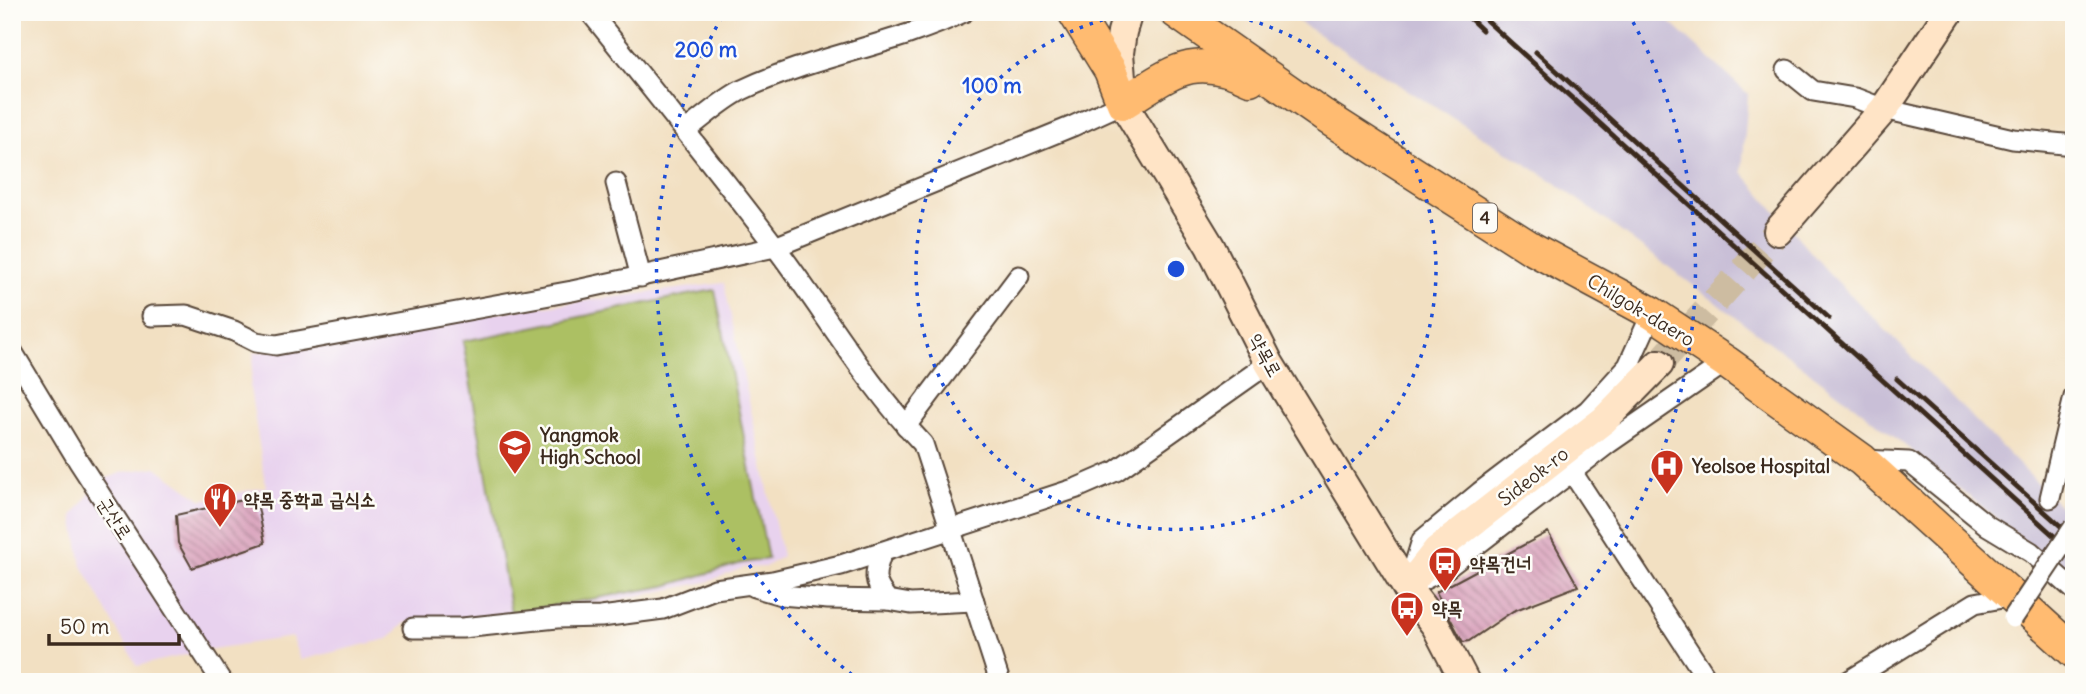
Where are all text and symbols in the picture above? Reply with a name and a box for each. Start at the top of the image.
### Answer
text: 200 m [675,36,738,63]
text: 100 m [962,72,1022,99]
road number: 4 [1473,204,1497,232]
centre of rings [1164,257,1188,281]
street label: Chilgok-daero [1583,268,1699,352]
street label: 약목로 [1244,329,1288,381]
place label: Yangmok High School [539,423,641,469]
school or university icon: Yangmok High School [496,427,534,476]
street label: Sideok-ro [1493,441,1573,511]
hospital icon: Yeolsoe Hospital [1648,447,1686,496]
place label: Yeolsoe Hospital [1691,454,1830,478]
restaurant icon: 약목 중학교 급식소 [201,480,239,529]
place label: 약목 중학교 급식소 [244,487,375,511]
street label: 군산로 [92,492,138,544]
bus stop icon: 약목건너 [1426,544,1464,593]
place label: 약목건너 [1470,551,1531,575]
bus stop icon: 약목 [1388,589,1426,638]
place label: 약목 [1432,596,1463,620]
scale bar [49,603,178,647]
text: 50 m [60,613,109,640]

